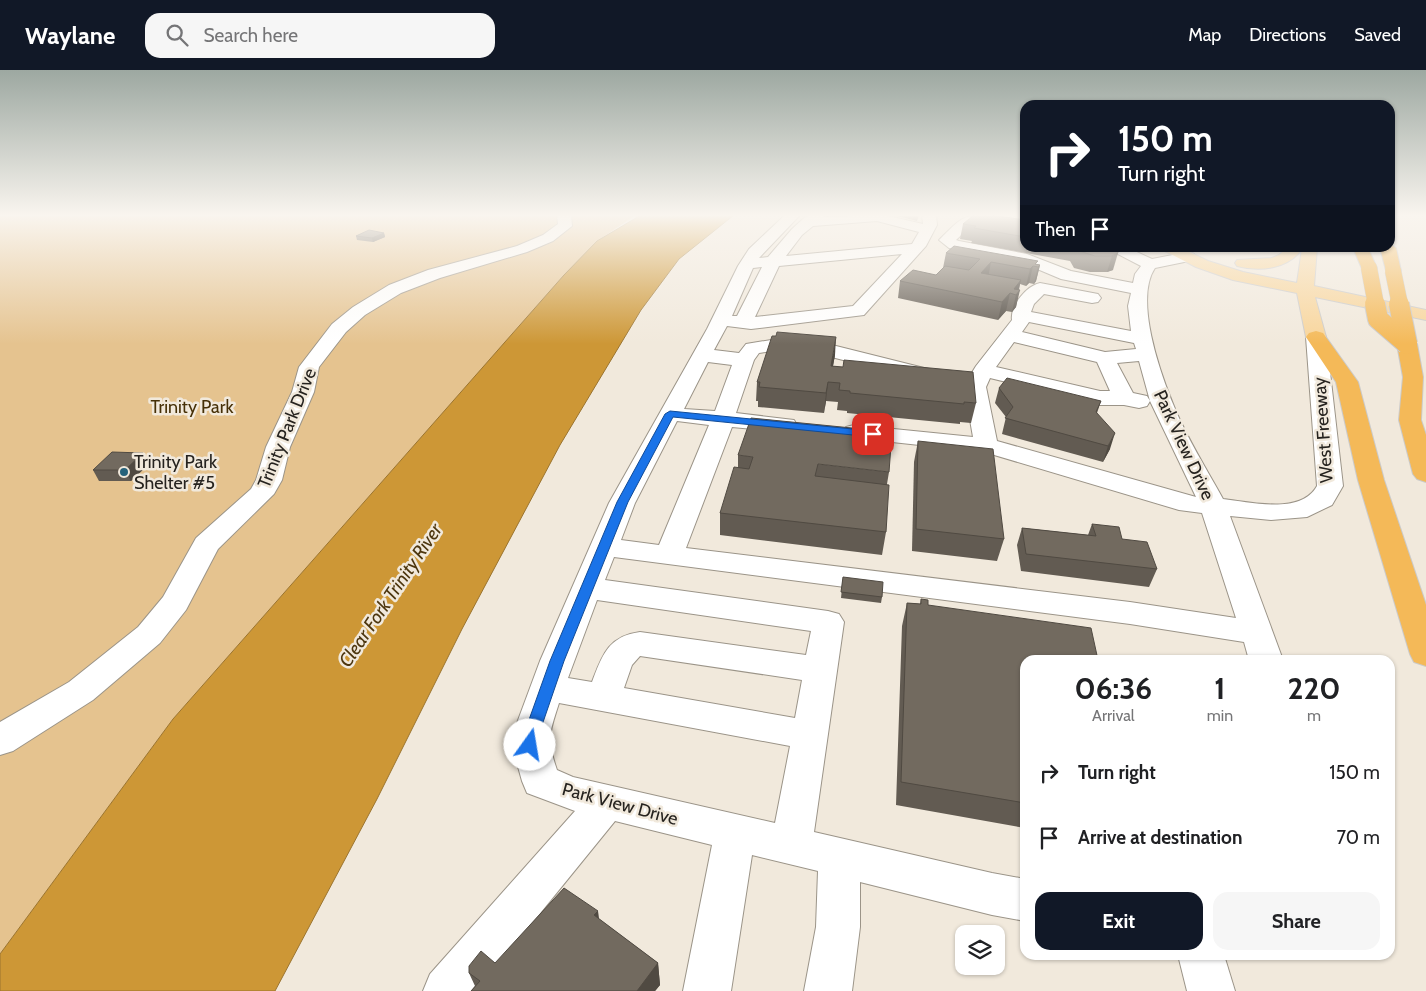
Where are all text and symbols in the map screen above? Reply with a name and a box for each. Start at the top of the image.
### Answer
search box [145,13,495,58]
text: Waylane [25,21,115,50]
icon: search [163,21,191,49]
text: Search here [203,24,298,47]
text: Map [1188,24,1221,46]
text: Directions [1249,24,1326,46]
text: Saved [1354,24,1401,46]
text: 150 m [1118,117,1213,160]
icon: right [1035,120,1100,185]
text: Turn right [1118,160,1205,187]
icon: arrive [1086,215,1114,243]
text: Then [1035,218,1076,241]
street label: Trinity Park Drive [253,365,321,491]
street label: West Freeway [1308,376,1338,484]
street label: Park View Drive [1149,387,1219,503]
park label: Trinity Park [150,396,234,418]
pin [852,413,894,455]
icon: arrive [859,420,887,448]
place label: Trinity Park Shelter #5 [134,451,218,494]
marker: Trinity Park Shelter #5 [118,466,130,478]
water label: Clear Fork Trinity River [334,518,448,671]
text: 06:36 [1074,670,1152,707]
text: 1 [1214,670,1225,707]
text: 220 [1288,670,1340,707]
text: Arrival [1092,706,1135,725]
text: min [1207,706,1233,725]
text: m [1307,706,1321,725]
position arrow [503,718,555,770]
icon: right [1035,759,1063,787]
text: Turn right [1078,761,1156,784]
text: 150 m [1329,761,1380,784]
street label: Park View Drive [560,778,680,830]
icon: arrive [1035,824,1063,852]
text: Arrive at destination [1078,826,1242,849]
text: 70 m [1336,826,1380,849]
button: Exit [1035,892,1203,950]
button: Share [1213,892,1380,950]
map controls [955,925,1005,975]
button: layers [955,925,1005,975]

